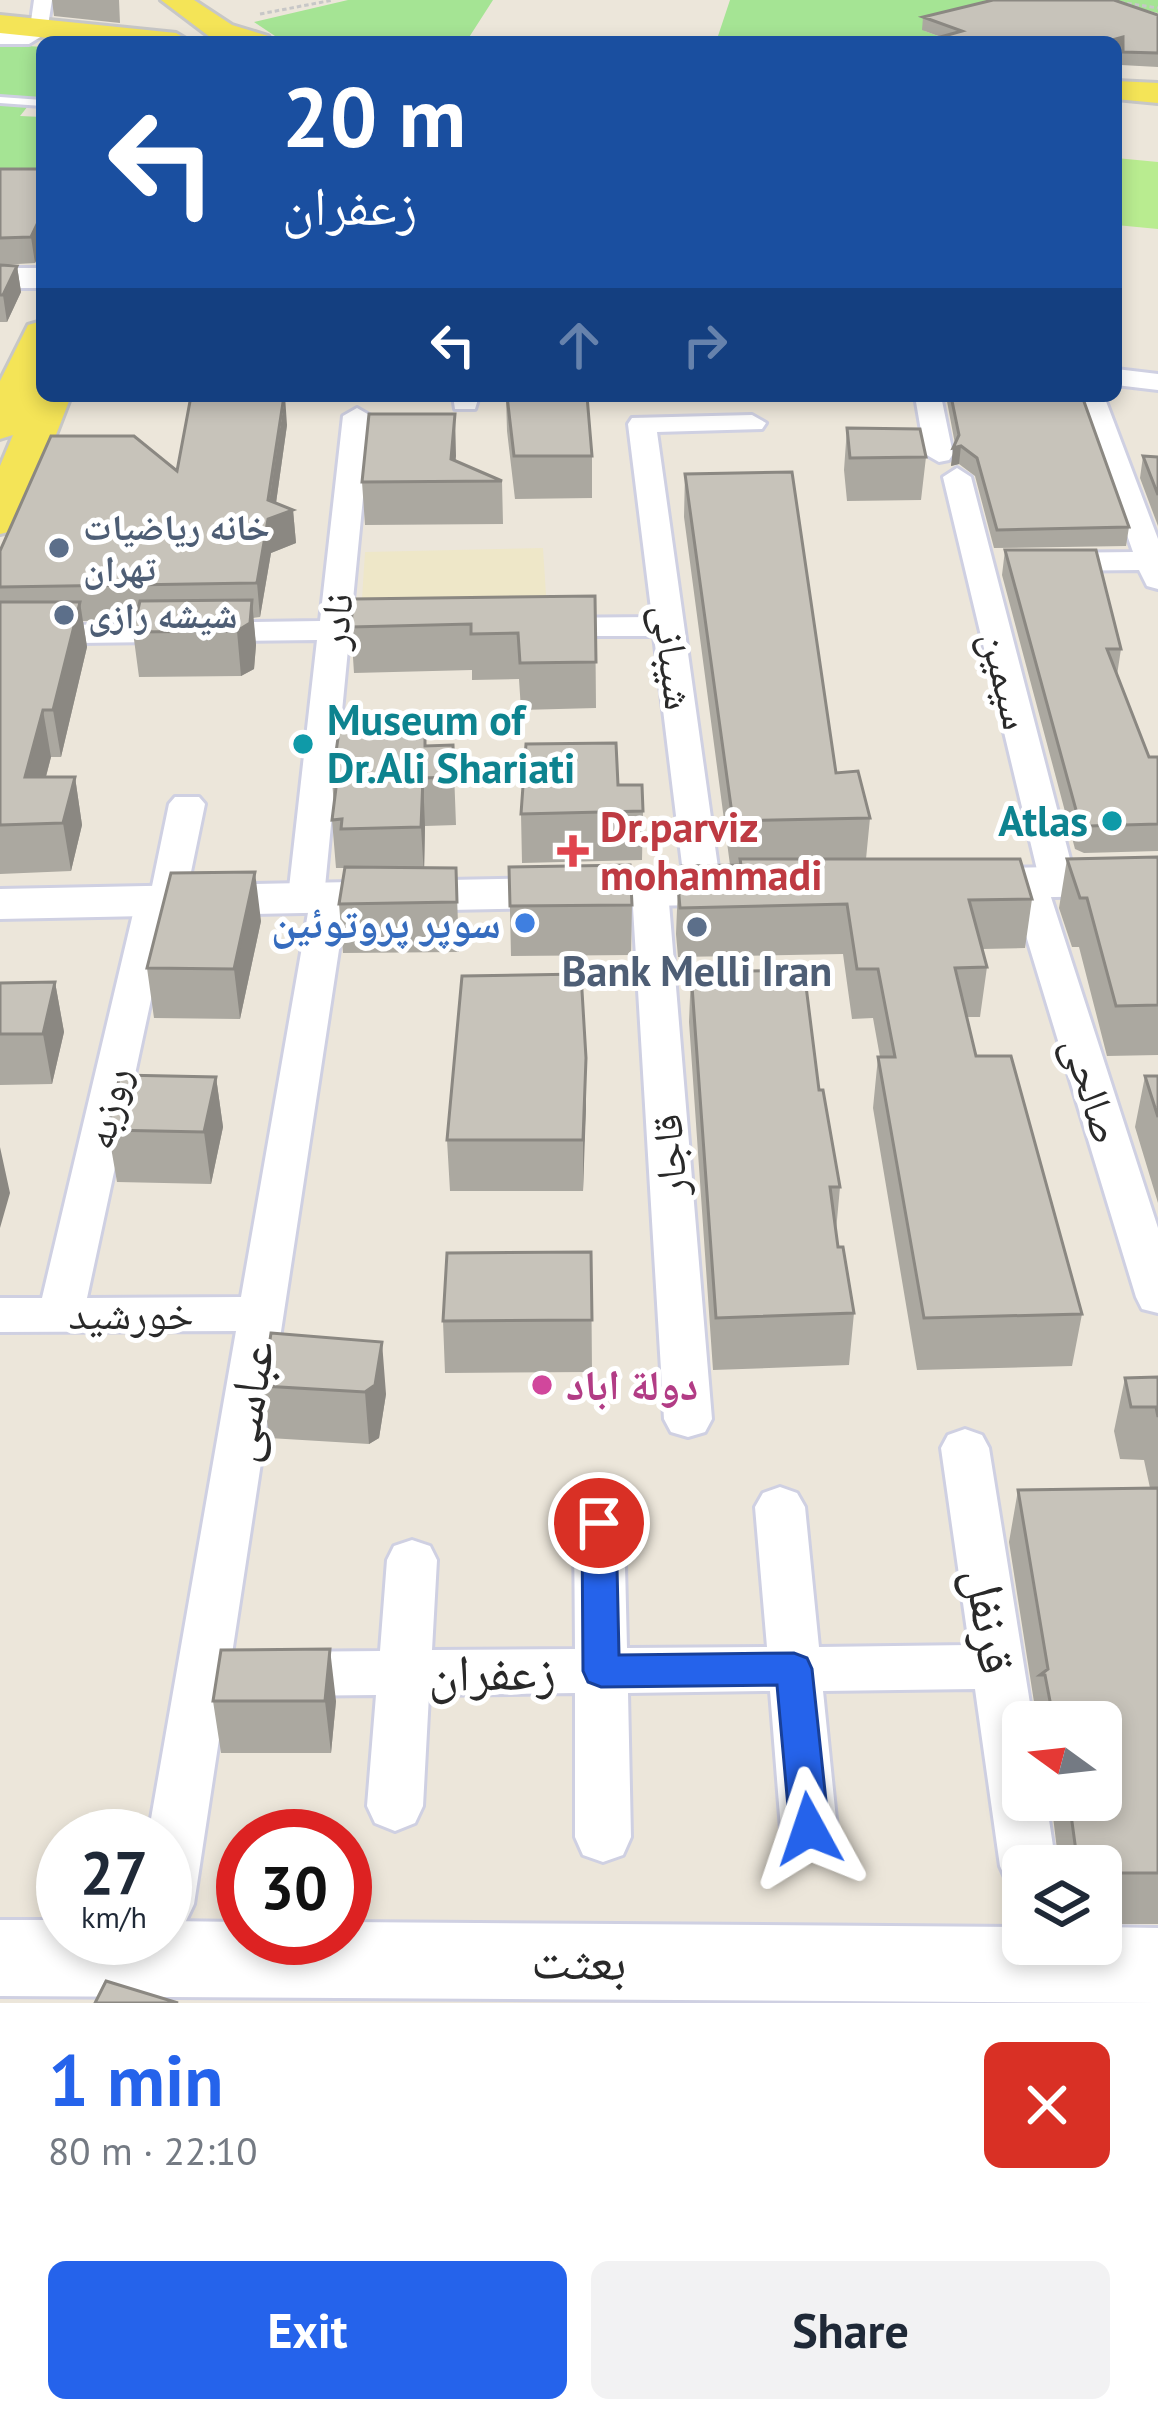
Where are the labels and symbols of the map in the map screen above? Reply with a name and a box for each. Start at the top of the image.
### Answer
place label: خانه ریاضیات تهران [83,503,270,591]
marker: خانه ریاضیات تهران [46,535,72,561]
street label: نادر [304,590,365,653]
place label: شیشه رازی [88,591,237,638]
street label: شیبانی [641,601,708,713]
marker: شیشه رازی [51,602,77,628]
street label: سیمین [969,625,1046,735]
place label: Museum of Dr.Ali Shariati [327,692,575,795]
marker: Museum of Dr.Ali Shariati [290,731,316,757]
place label: Atlas [998,793,1088,848]
place label: Dr.parviz mohammadi [600,799,822,902]
marker: Atlas [1099,808,1125,834]
marker: Dr.parviz mohammadi [557,835,589,867]
place label: سوپر پروتوئین [271,895,501,950]
marker: سوپر پروتوئین [512,910,538,936]
marker: Bank Melli Iran [684,914,710,940]
place label: Bank Melli Iran [562,943,832,998]
street label: صالحی [1051,1030,1136,1150]
street label: روزبه [70,1061,143,1154]
street label: قاجار [638,1112,699,1199]
street label: خورشید [68,1286,194,1341]
street label: عباسی [204,1335,288,1466]
place label: دولة اباد [566,1357,698,1412]
marker: دولة اباد [529,1372,555,1398]
pin [548,1472,650,1574]
street label: قرنفل [952,1564,1032,1678]
street label: زعفران [428,1637,556,1705]
north arrow [1002,1701,1122,1821]
position arrow [746,1766,872,1892]
speed limit sign: 30 [216,1809,372,1965]
street label: بعثت [531,1926,627,1994]

